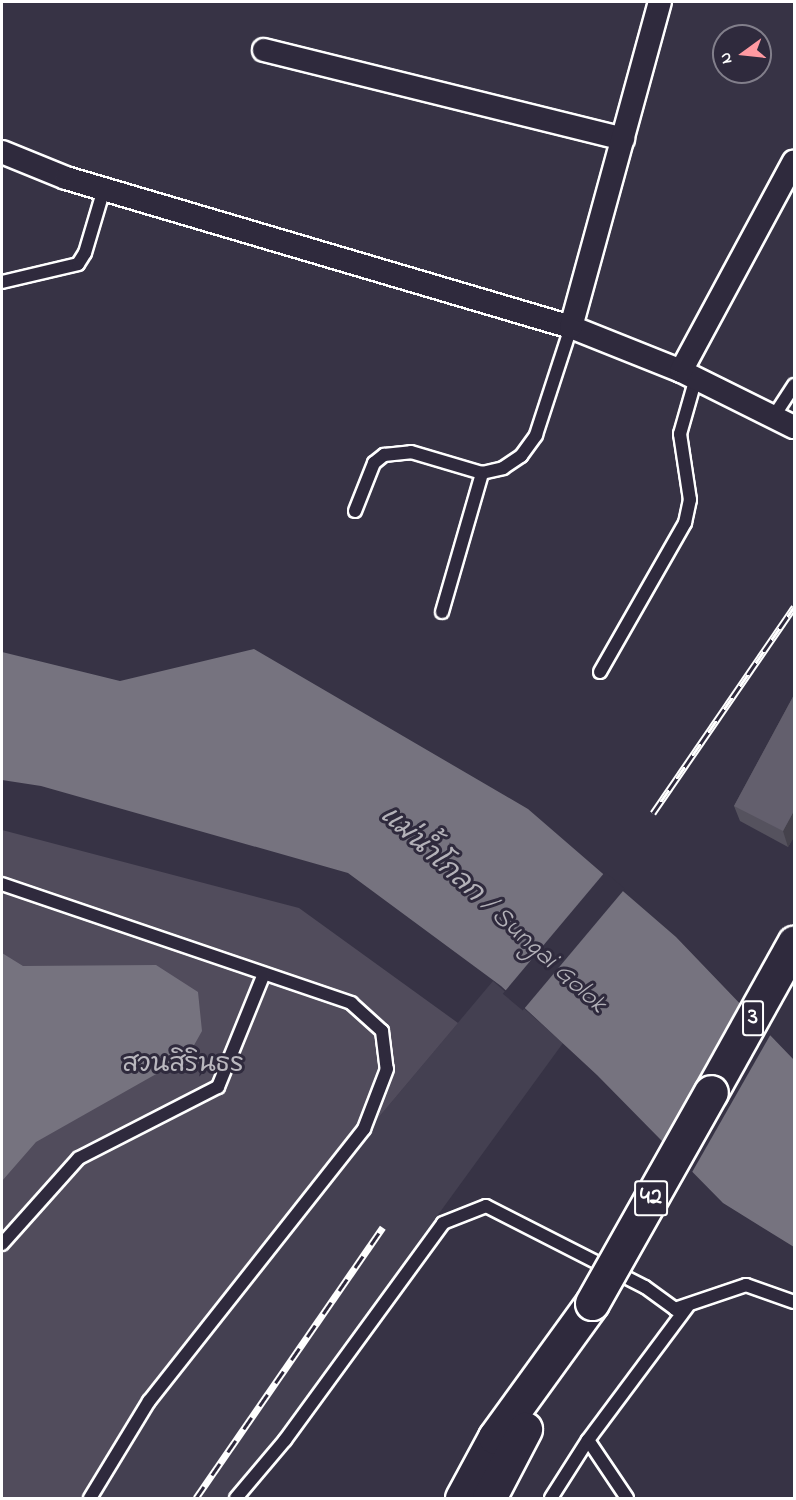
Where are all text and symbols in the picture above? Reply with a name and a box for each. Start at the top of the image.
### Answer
north arrow [712,24,772,84]
text: N [714,50,740,66]
water label: แม่น้ำโกลก / Sungai Golok [373,800,613,1020]
road number: 3 [741,997,765,1039]
park label: สวนสิรินธร [122,1050,244,1082]
road number: 42 [633,1177,669,1219]

